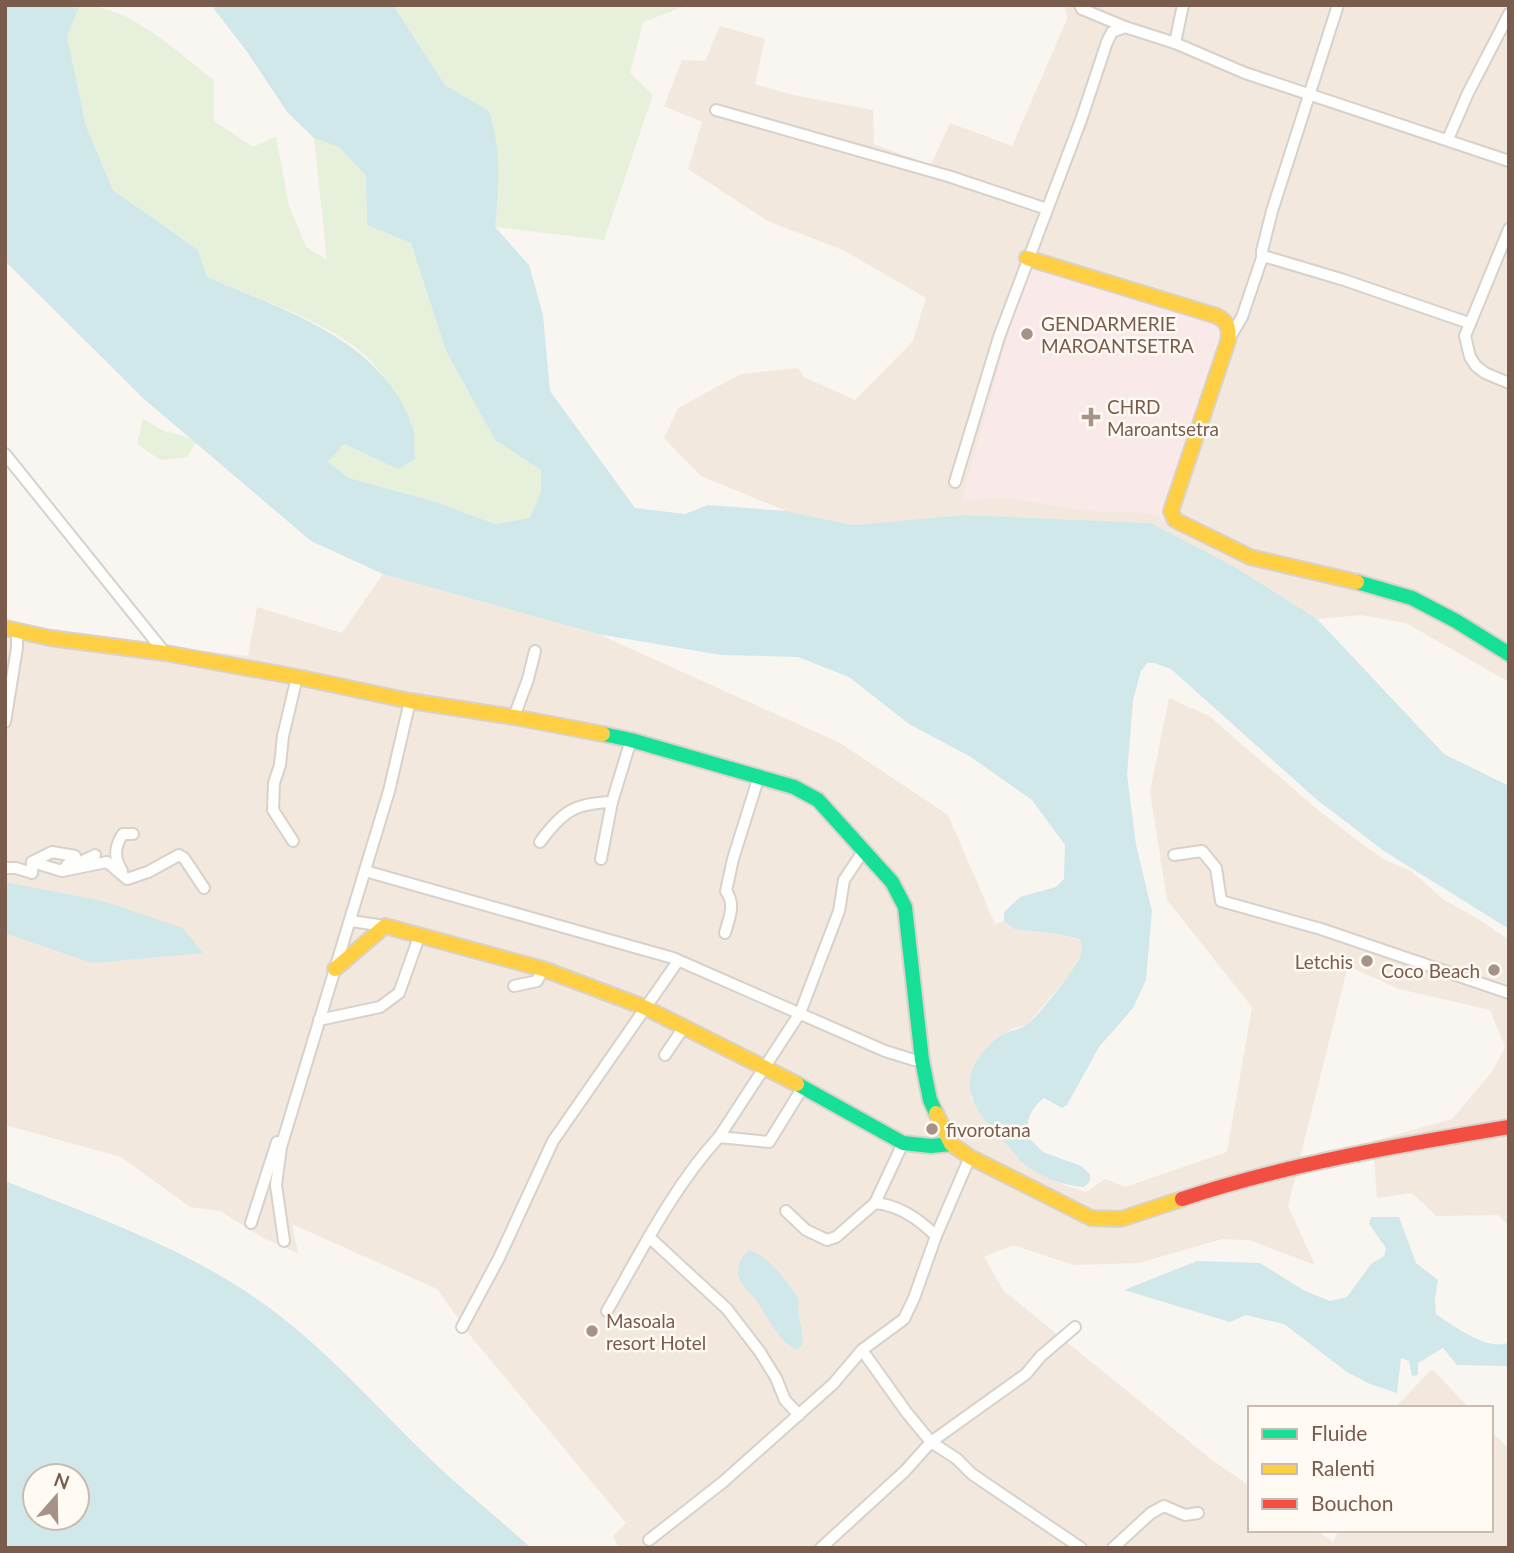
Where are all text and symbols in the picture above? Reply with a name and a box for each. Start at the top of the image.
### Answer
place label: GENDARMERIE MAROANTSETRA [1041,312,1194,357]
marker: GENDARMERIE MAROANTSETRA [1019,326,1035,342]
place label: CHRD Maroantsetra [1107,395,1219,440]
marker: CHRD Maroantsetra [1081,407,1101,427]
place label: Letchis [1295,950,1353,973]
marker: Letchis [1359,953,1375,969]
place label: Coco Beach [1381,959,1480,982]
marker: Coco Beach [1486,962,1502,978]
place label: fivorotana [946,1118,1031,1141]
marker: fivorotana [924,1121,940,1137]
place label: Masoala resort Hotel [606,1309,706,1354]
marker: Masoala resort Hotel [584,1323,600,1339]
legend [1248,1406,1493,1532]
text: Fluide [1311,1420,1367,1445]
text: Ralenti [1311,1455,1375,1480]
north arrow [21,1462,91,1532]
text: N [51,1467,73,1494]
text: Bouchon [1311,1490,1393,1515]

